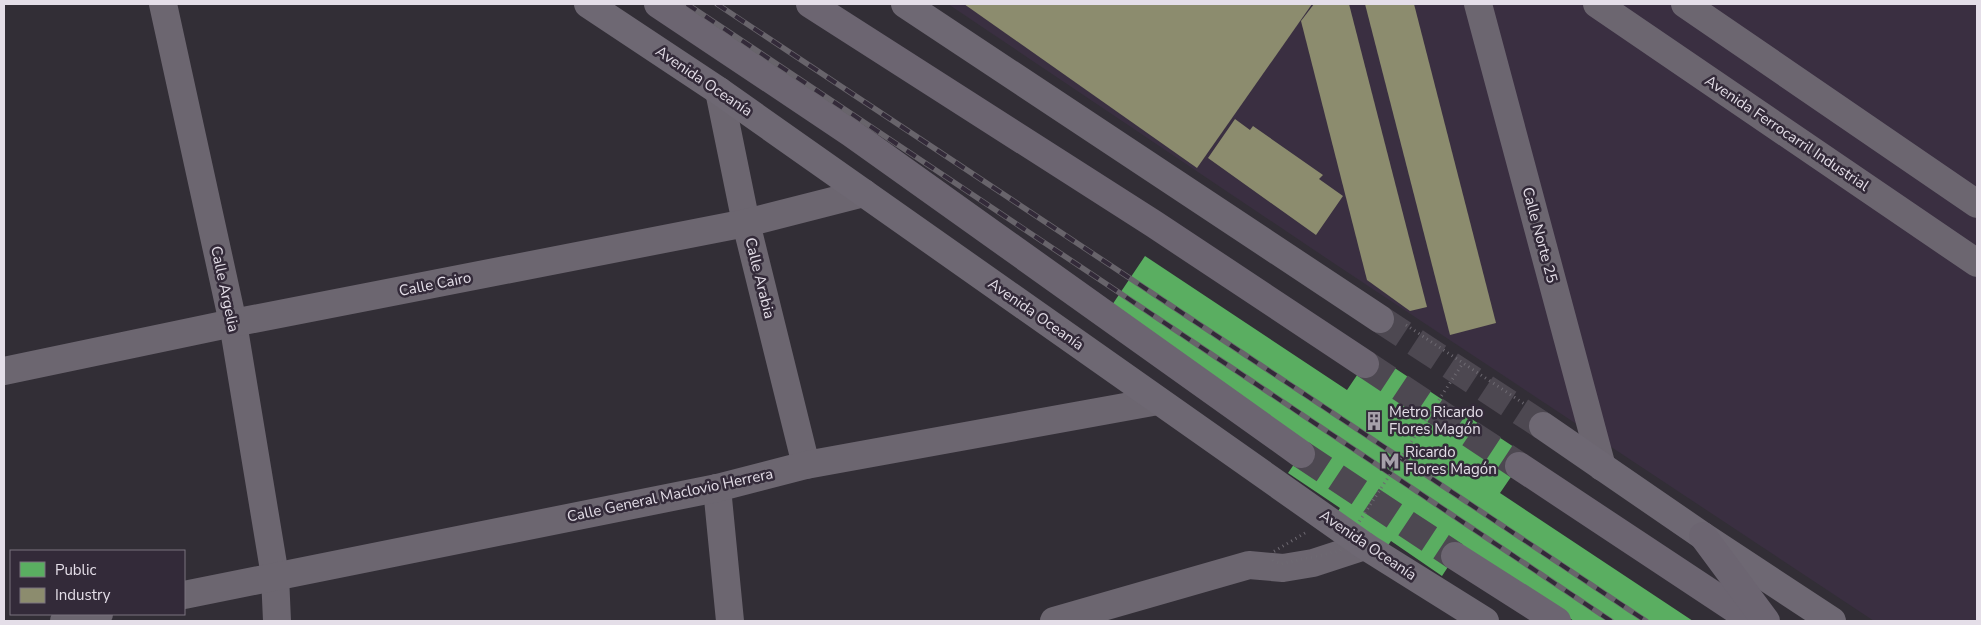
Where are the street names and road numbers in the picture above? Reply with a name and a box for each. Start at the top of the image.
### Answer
street label: Avenida Oceanía [652,41,756,121]
street label: Avenida Ferrocarril Industrial [1701,70,1874,196]
street label: Calle Norte 25 [1518,185,1562,285]
street label: Calle Arabia [740,235,780,321]
street label: Calle Argelia [206,244,244,334]
street label: Calle Cairo [397,267,473,301]
street label: Avenida Oceanía [984,273,1088,355]
street label: Calle General Maclovio Herrera [565,463,775,527]
street label: Avenida Oceanía [1316,505,1420,585]

